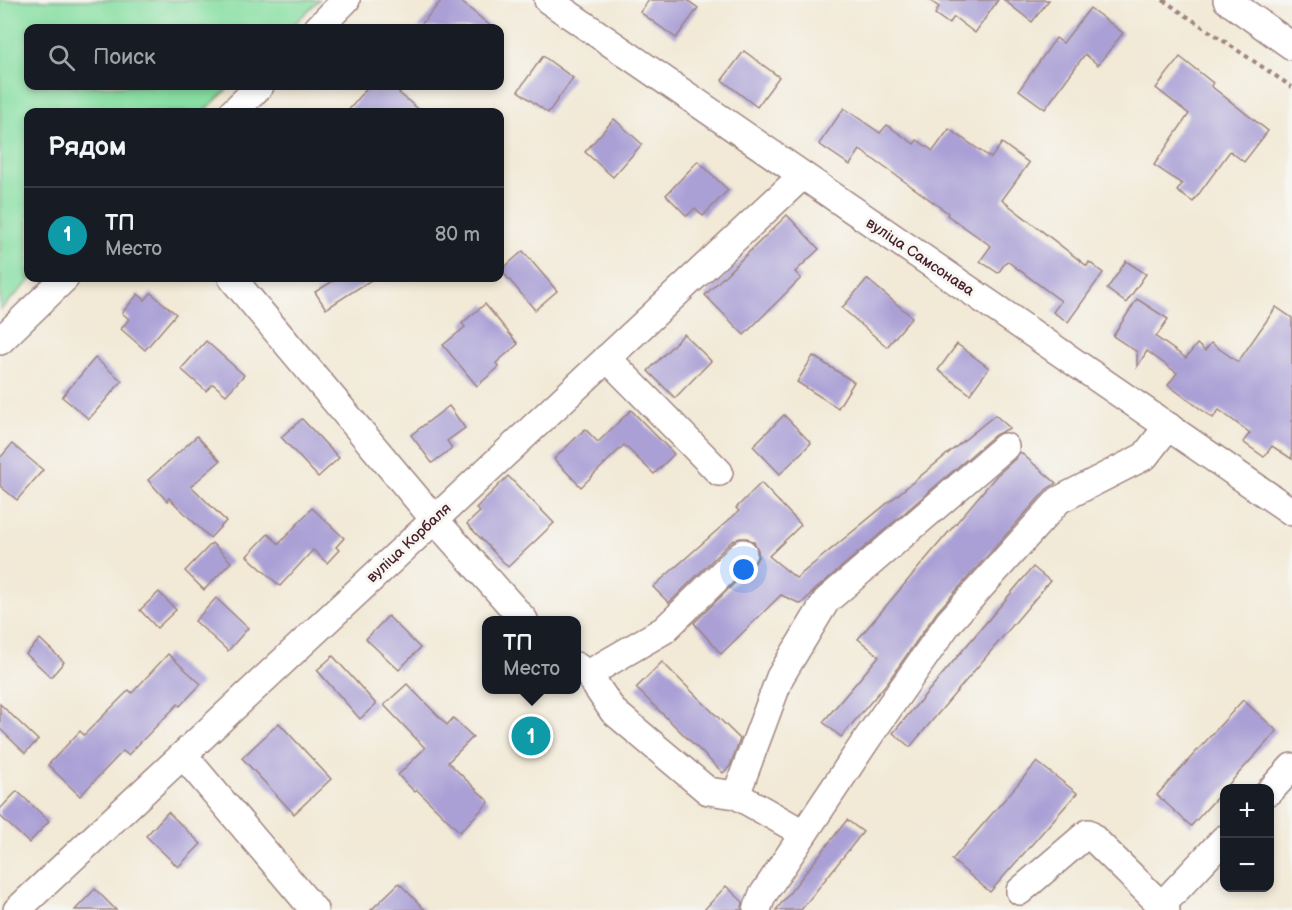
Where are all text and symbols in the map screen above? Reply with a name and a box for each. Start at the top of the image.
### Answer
search box [24,24,504,90]
icon: search [45,41,78,74]
text: Поиск [93,44,156,71]
text: Рядом [48,132,126,163]
text: ТП [105,210,135,237]
street label: вуліца Самсонава [862,214,978,300]
text: 1 [63,223,72,247]
text: 80 m [435,223,480,247]
text: Место [105,237,162,261]
street label: вуліца Корбаля [363,499,455,587]
your location [729,555,758,584]
popup [482,616,581,694]
text: ТП [503,630,533,657]
text: Место [503,657,560,681]
pin: 1 [512,714,550,758]
map controls [1220,784,1274,892]
button: + [1220,784,1274,838]
button: − [1220,838,1274,892]

